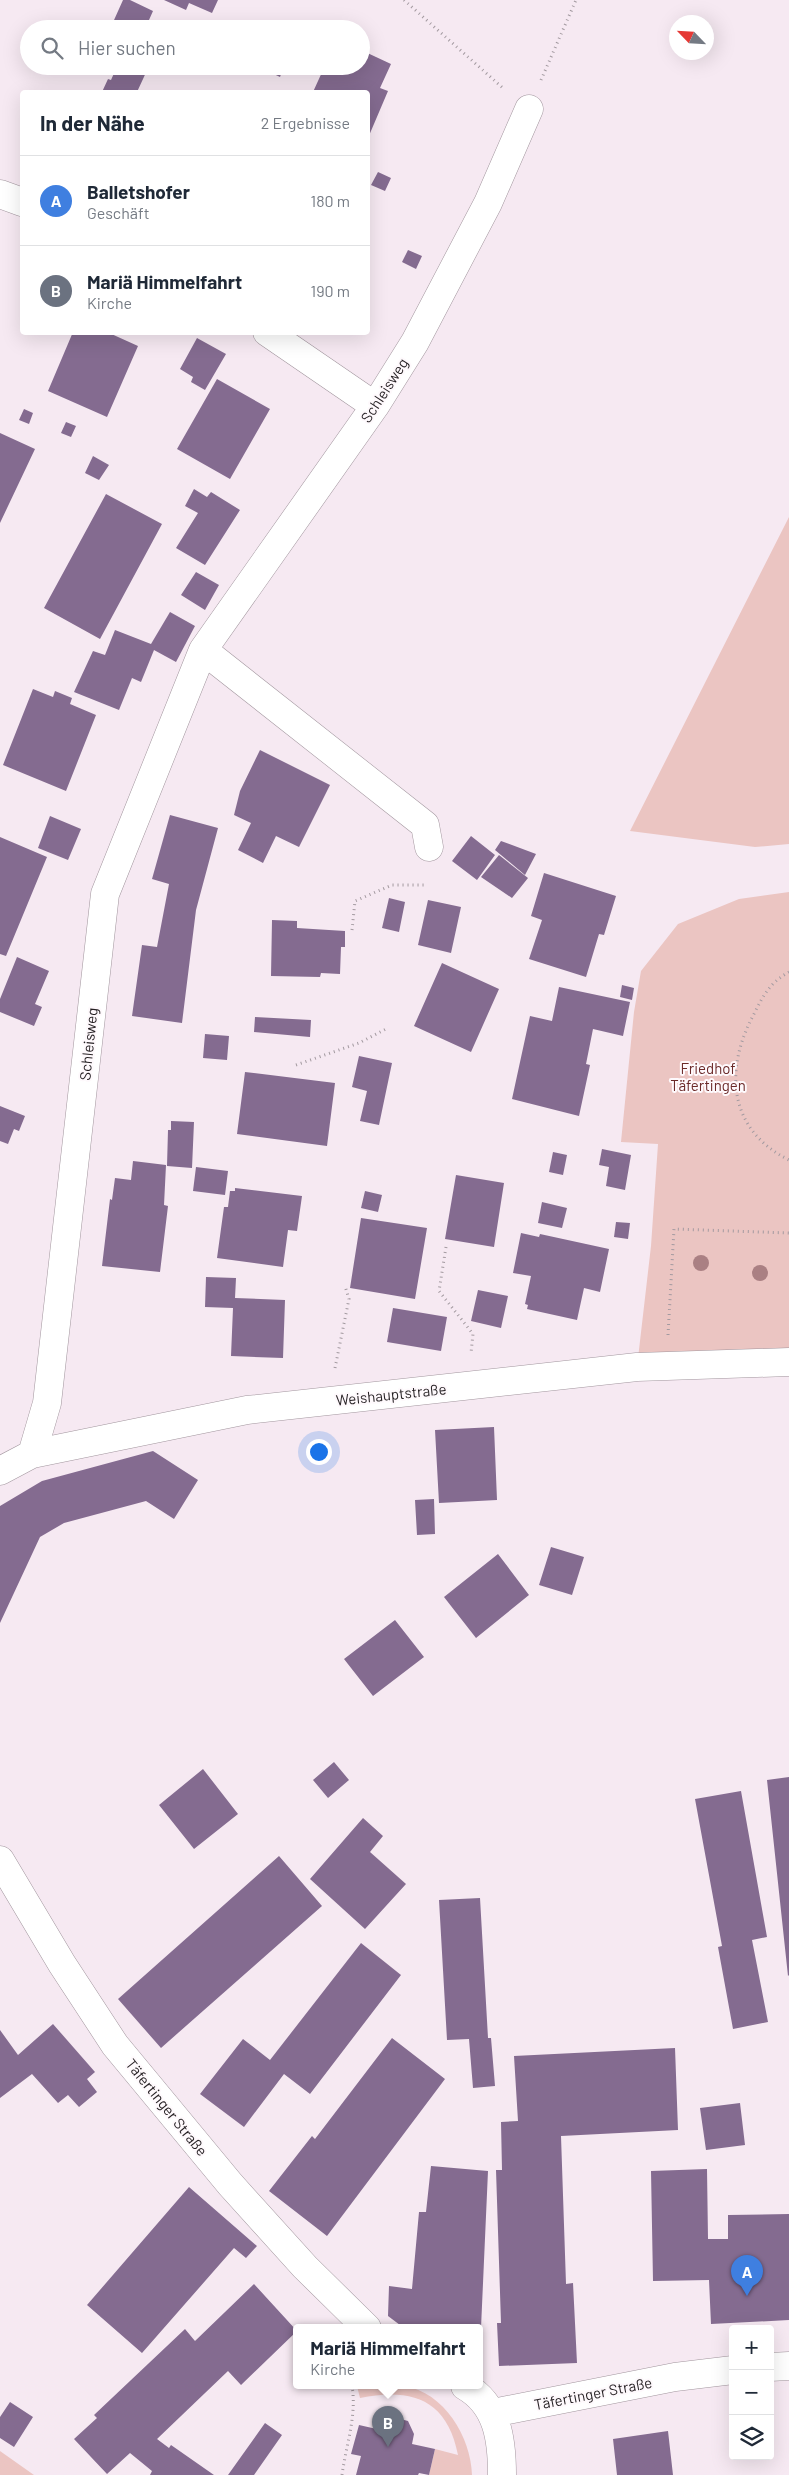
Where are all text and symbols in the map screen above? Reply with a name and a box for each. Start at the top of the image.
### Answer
north arrow [669,15,714,60]
search box [20,20,370,75]
icon: search [38,34,66,62]
text: Hier suchen [78,36,176,59]
text: In der Nähe [40,110,145,135]
text: 2 Ergebnisse [261,113,350,132]
text: Balletshofer [87,180,190,203]
text: A [51,191,61,210]
text: 180 m [311,191,350,210]
text: Geschäft [87,203,150,222]
text: Mariä Himmelfahrt [87,270,242,293]
text: B [51,281,61,300]
text: 190 m [311,281,350,300]
text: Kirche [87,293,132,312]
street label: Schleisweg [357,354,411,426]
street label: Schleisweg [75,1007,101,1081]
park label: Friedhof Täfertingen [670,1059,746,1094]
street label: Weishauptstraße [335,1379,447,1409]
your location [306,1439,332,1465]
street label: Täfertinger Straße [122,2055,212,2159]
pin: A [731,2255,763,2296]
popup [293,2324,483,2389]
map controls [729,2325,774,2460]
button: + [729,2325,774,2370]
text: Mariä Himmelfahrt [310,2336,466,2359]
text: Kirche [310,2359,355,2378]
button: − [729,2370,774,2415]
street label: Täfertinger Straße [532,2373,654,2413]
pin: B [372,2406,404,2447]
button: layers [729,2415,774,2460]

